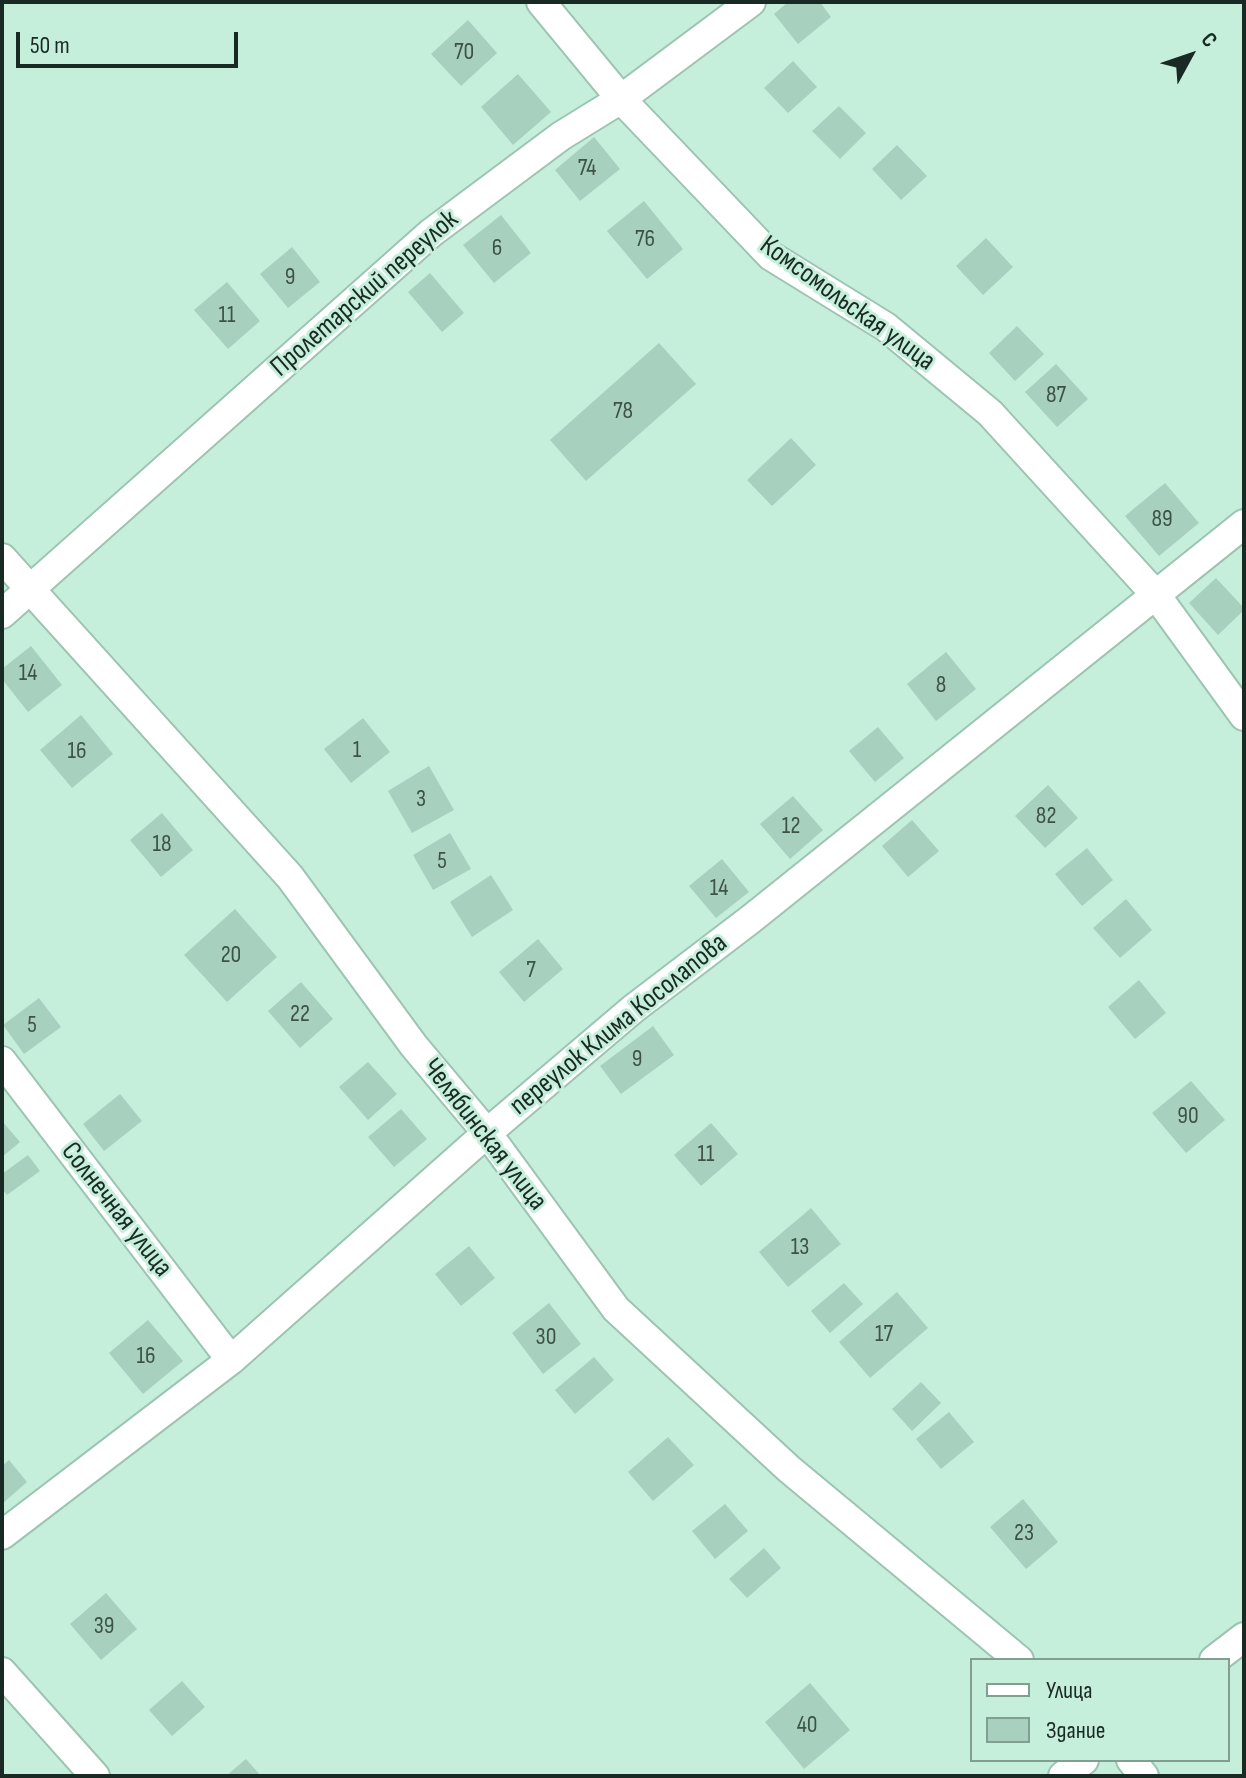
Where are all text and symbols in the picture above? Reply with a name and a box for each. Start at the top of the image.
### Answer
scale bar [20,16,242,66]
north arrow [1150,16,1230,96]
text: С [1195,27,1223,53]
text: 50 m [30,31,70,60]
house number: 70 [454,39,474,67]
house number: 74 [578,155,596,183]
street label: Пролетарский переулок [264,203,466,385]
house number: 76 [635,226,655,254]
street label: Комсомольская улица [753,229,941,379]
house number: 6 [492,235,502,263]
house number: 9 [285,264,295,292]
house number: 11 [219,302,235,330]
house number: 87 [1046,382,1066,410]
house number: 78 [613,398,633,426]
house number: 89 [1151,506,1173,534]
house number: 14 [19,660,37,688]
house number: 8 [936,672,946,700]
house number: 1 [353,737,361,765]
house number: 16 [68,738,86,766]
house number: 3 [416,786,426,814]
house number: 82 [1036,803,1056,831]
house number: 12 [782,813,800,841]
house number: 18 [153,831,171,859]
house number: 5 [437,848,447,876]
house number: 14 [710,875,728,903]
street label: переулок Клима Косолапова [503,927,735,1123]
house number: 20 [221,942,241,970]
house number: 7 [526,957,536,985]
house number: 22 [290,1001,310,1029]
house number: 5 [27,1012,37,1040]
house number: 9 [632,1046,642,1074]
street label: Челябинская улица [414,1052,554,1218]
house number: 90 [1177,1103,1199,1131]
street label: Солнечная улица [53,1136,179,1284]
house number: 11 [698,1141,714,1169]
house number: 13 [791,1234,809,1262]
house number: 17 [875,1321,893,1349]
house number: 30 [536,1324,556,1352]
house number: 16 [137,1343,155,1371]
house number: 23 [1014,1520,1034,1548]
house number: 39 [94,1613,114,1641]
legend [970,1658,1230,1762]
text: Улица [1046,1676,1092,1705]
house number: 40 [797,1712,817,1740]
text: Здание [1046,1716,1105,1745]

